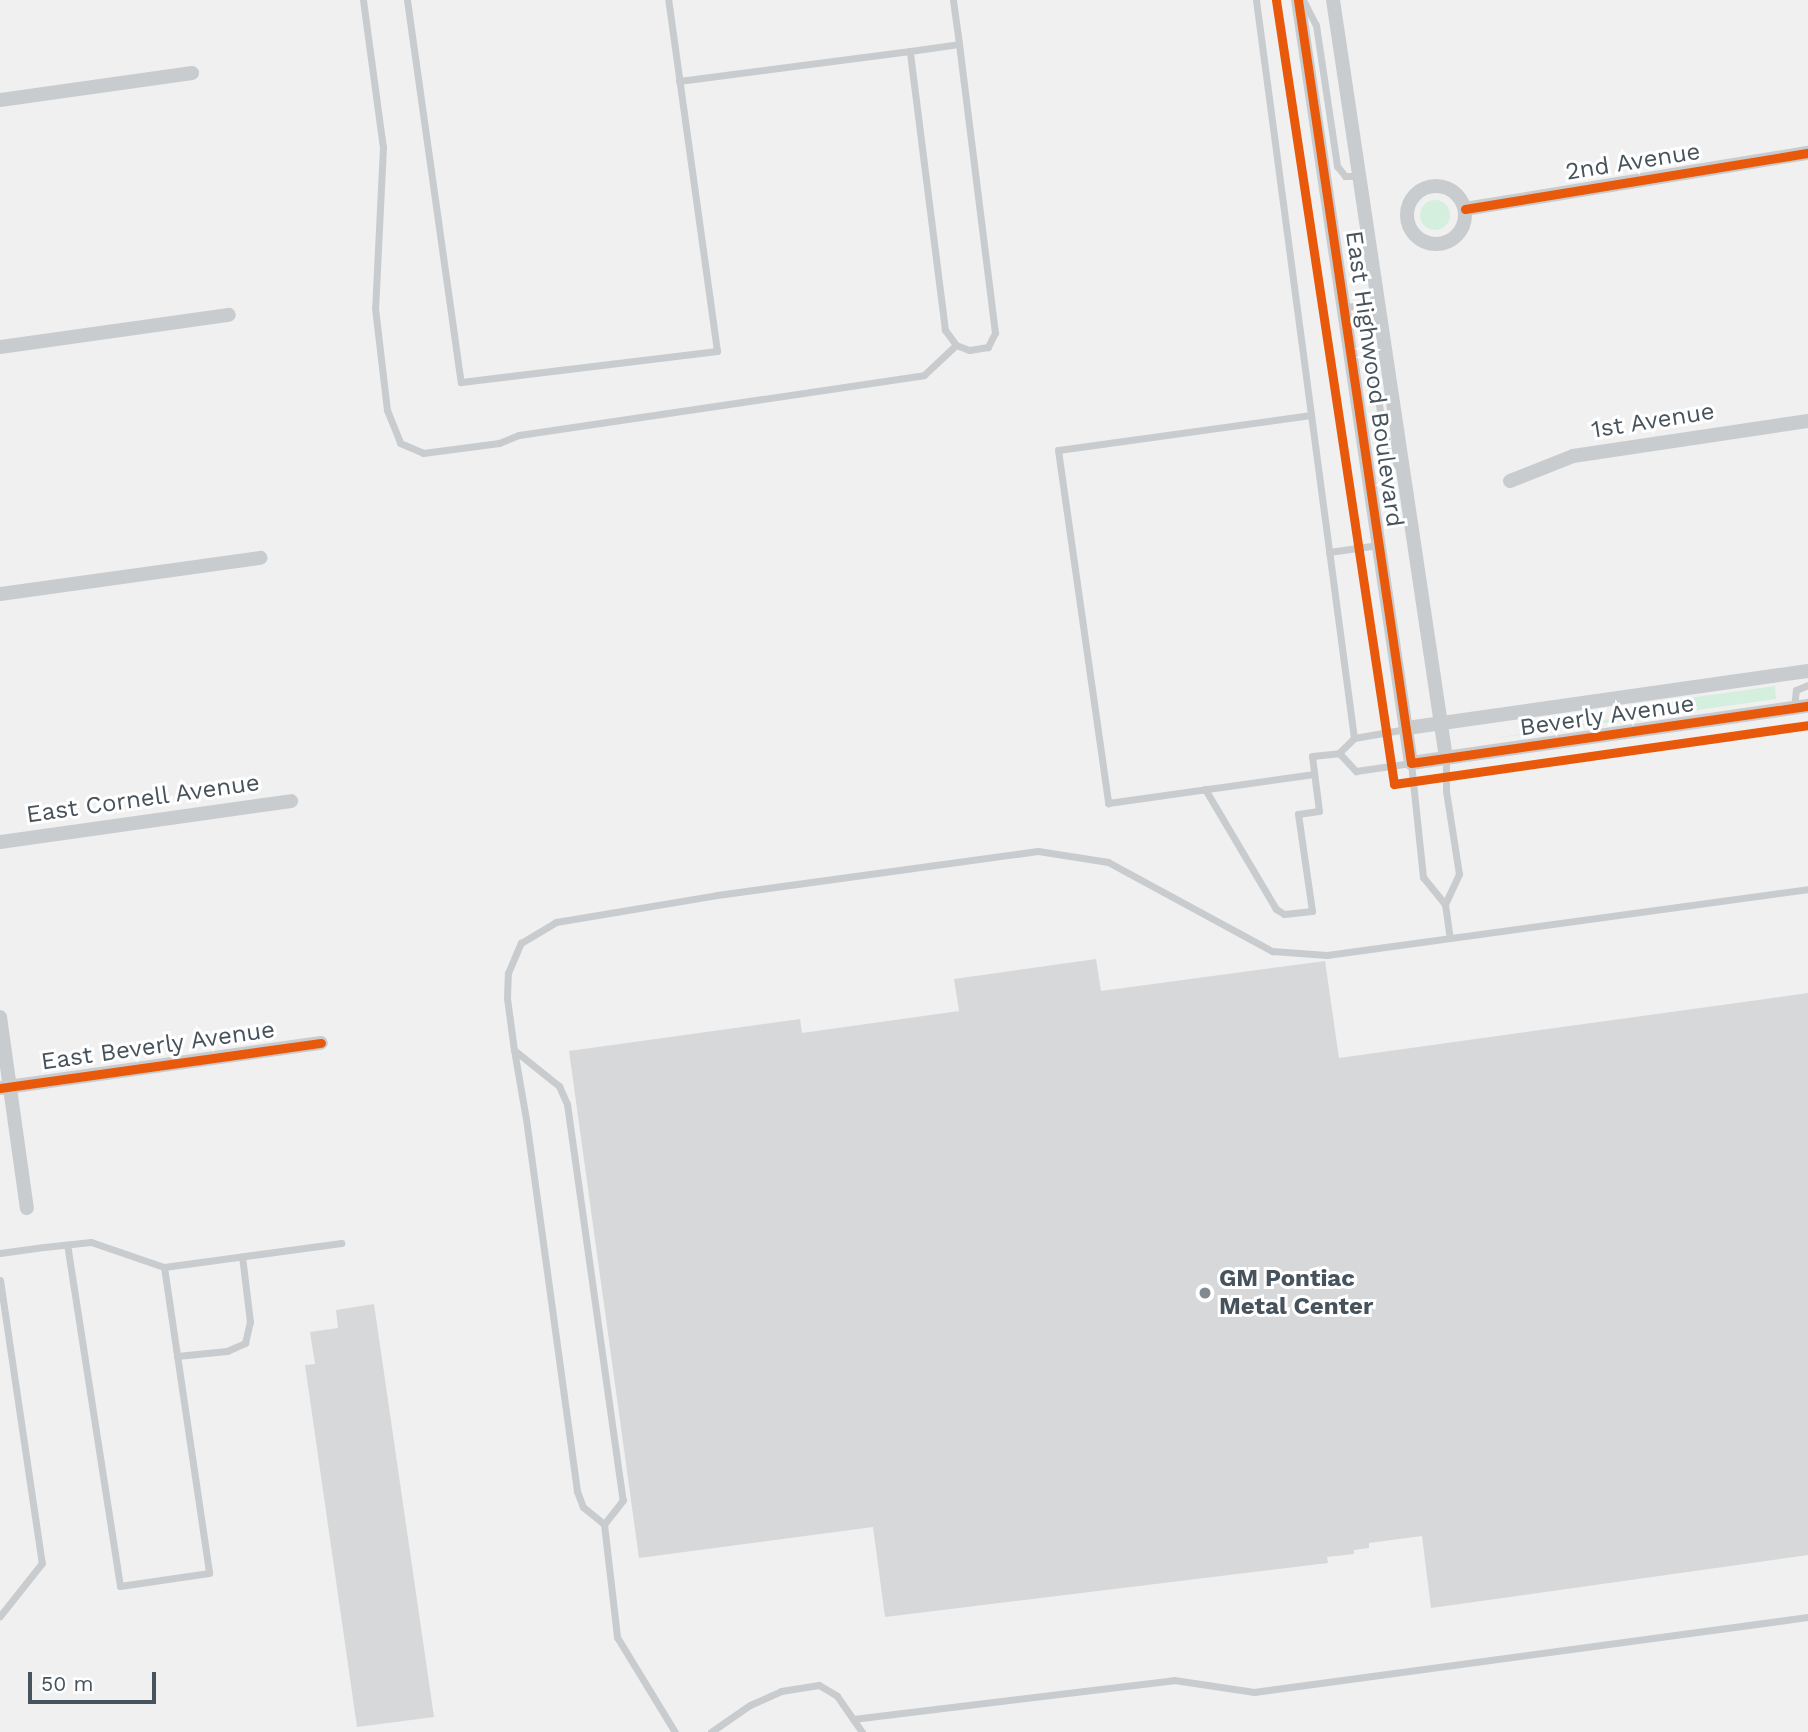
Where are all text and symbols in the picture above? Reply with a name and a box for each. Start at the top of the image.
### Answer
street label: 2nd Avenue [1563,137,1703,187]
street label: East Highwood Boulevard [1339,229,1409,529]
street label: 1st Avenue [1589,397,1717,445]
street label: Beverly Avenue [1517,689,1697,743]
street label: East Cornell Avenue [24,768,262,830]
street label: East Beverly Avenue [39,1015,277,1077]
place label: GM Pontiac Metal Center [1219,1265,1374,1321]
marker: GM Pontiac Metal Center [1197,1285,1213,1301]
scale bar [32,1658,159,1702]
text: 50 m [41,1671,93,1696]

